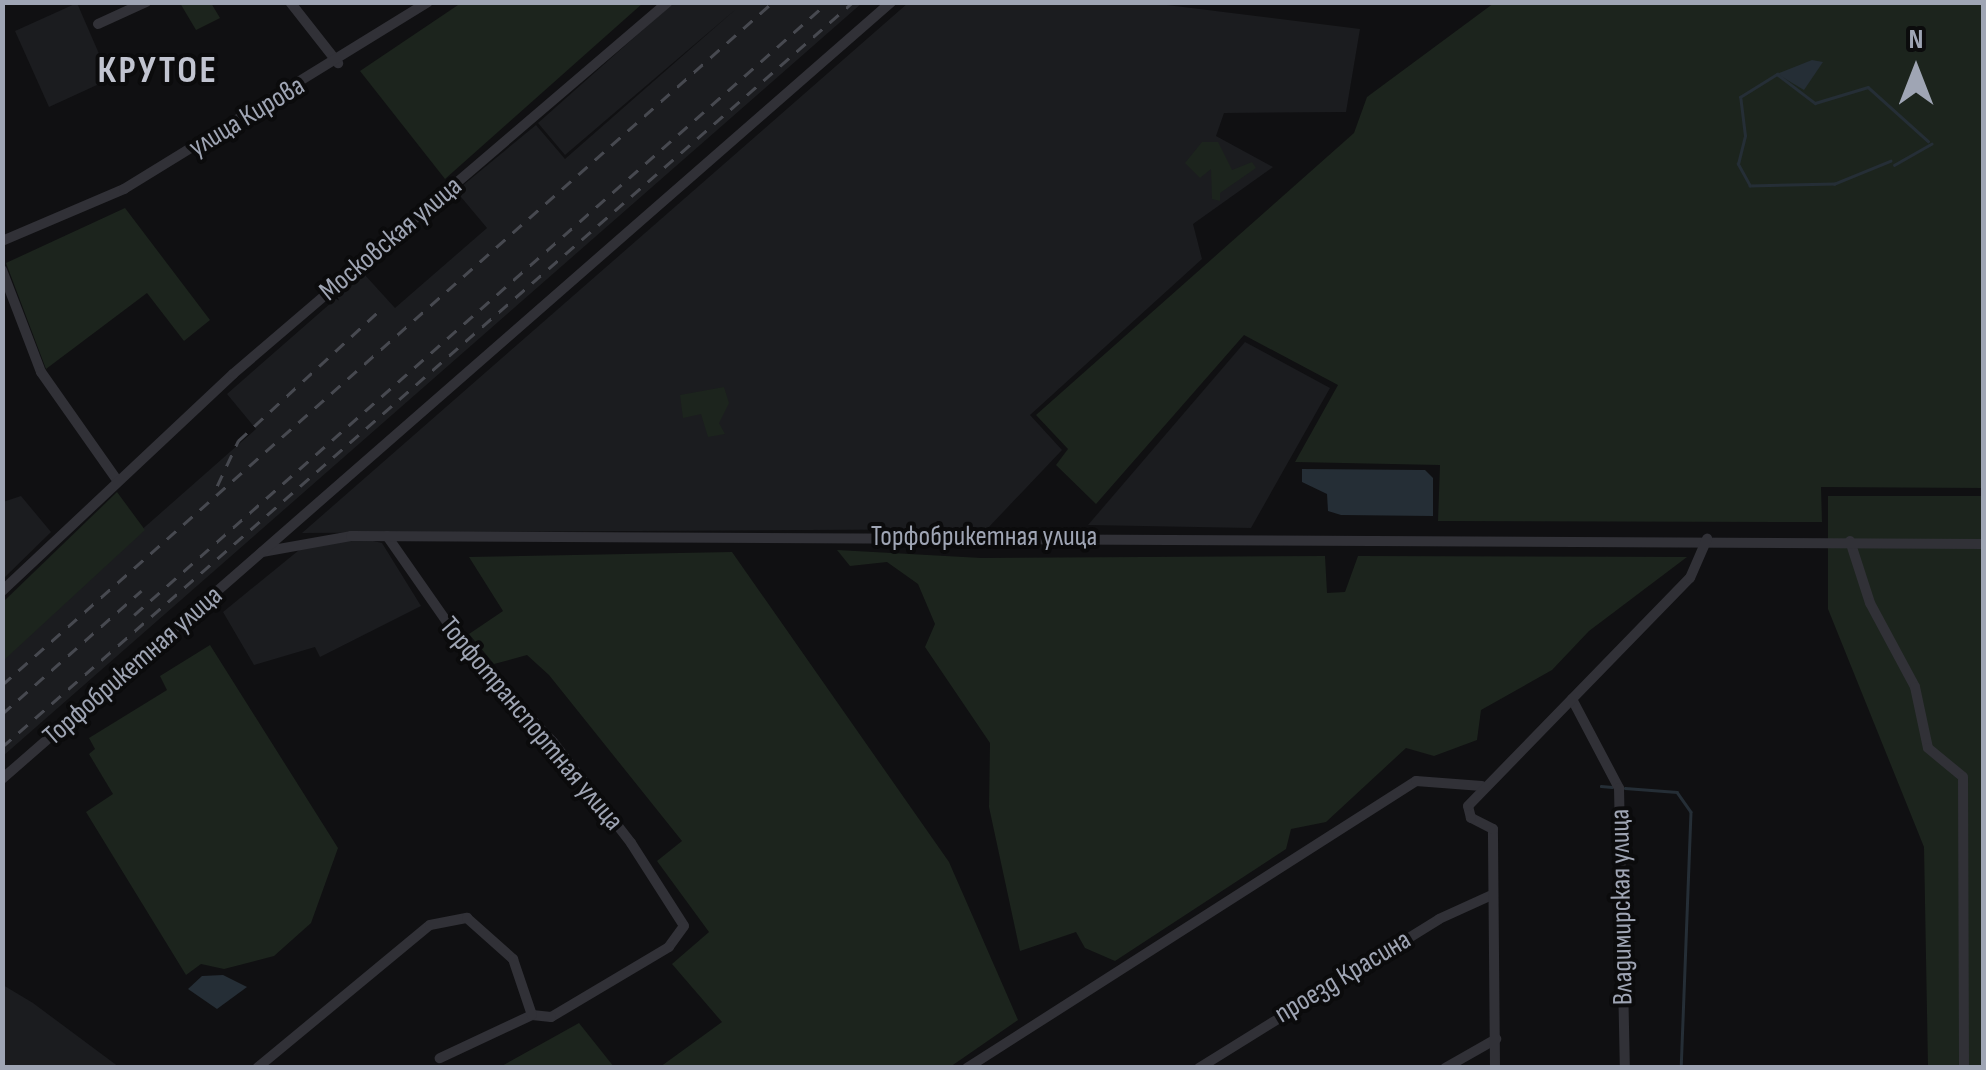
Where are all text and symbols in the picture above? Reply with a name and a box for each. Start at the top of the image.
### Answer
north arrow [1866,20,1966,120]
text: N [1909,23,1923,56]
district label: КРУТОЕ [98,48,218,94]
street label: улица Кирова [183,69,311,165]
street label: Московская улица [313,170,469,308]
street label: Торфобрикетная улица [871,520,1097,554]
street label: Торфобрикетная улица [37,579,229,753]
street label: Торфотранспортная улица [432,610,630,838]
street label: Владимирская улица [1603,809,1641,1005]
street label: проезд Красина [1269,923,1417,1031]

